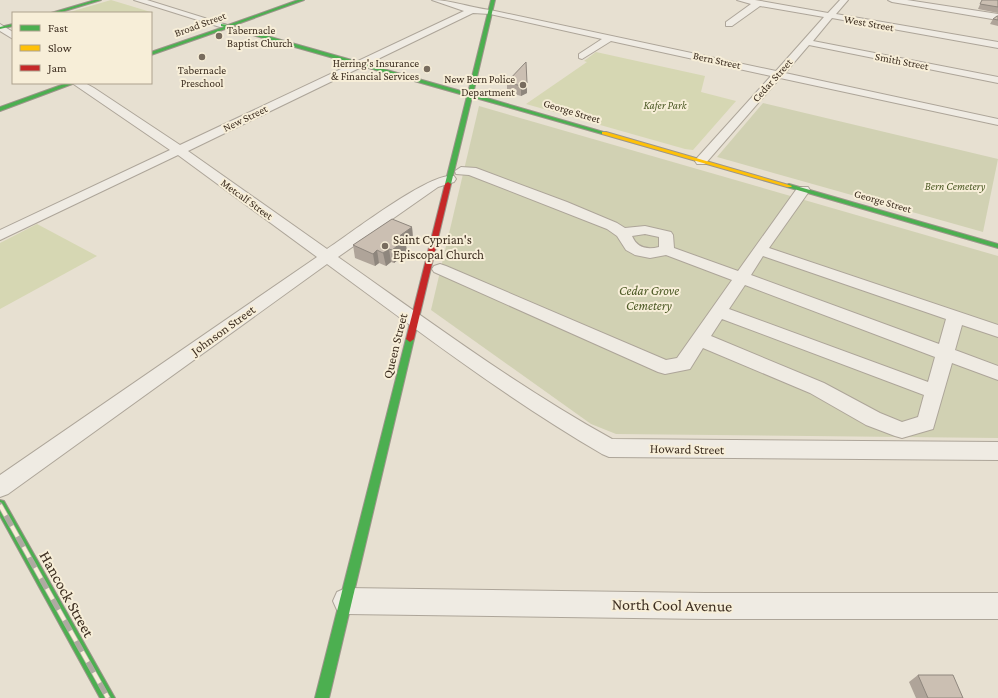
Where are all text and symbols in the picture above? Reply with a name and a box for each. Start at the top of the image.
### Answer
street label: Broad Street [173,9,228,39]
legend [12,12,152,84]
street label: West Street [843,13,895,33]
text: Fast [48,21,69,35]
place label: Tabernacle Baptist Church [227,24,293,50]
marker: Tabernacle Baptist Church [214,31,224,41]
text: Slow [48,41,72,55]
street label: Bern Street [692,49,742,71]
street label: Smith Street [874,50,930,72]
marker: Tabernacle Preschool [197,52,207,62]
street label: Cedar Street [750,56,795,104]
place label: Herring's Insurance & Financial Services [331,57,419,82]
text: Jam [47,61,67,75]
place label: Tabernacle Preschool [178,64,226,89]
marker: Herring's Insurance & Financial Services [422,64,432,74]
place label: New Bern Police Department [444,73,515,99]
marker: New Bern Police Department [518,80,528,90]
street label: George Street [542,97,602,126]
park label: Kafer Park [643,99,688,112]
street label: New Street [221,102,269,134]
street label: Metcalf Street [219,176,276,222]
park label: Bern Cemetery [925,180,986,193]
street label: George Street [853,187,913,216]
place label: Saint Cyprian's Episcopal Church [393,232,484,262]
marker: Saint Cyprian's Episcopal Church [380,241,390,251]
park label: Cedar Grove Cemetery [619,283,679,313]
street label: Johnson Street [187,301,259,359]
street label: Queen Street [380,311,411,380]
street label: Howard Street [650,441,725,457]
street label: Hancock Street [36,548,98,641]
street label: North Cool Avenue [612,595,732,615]

